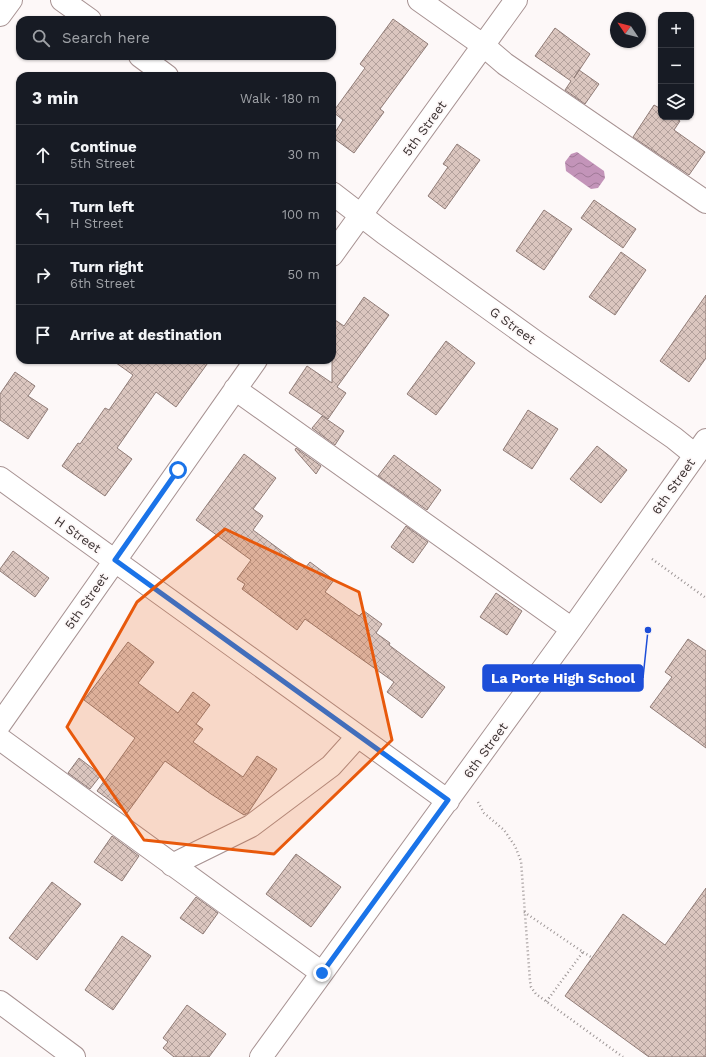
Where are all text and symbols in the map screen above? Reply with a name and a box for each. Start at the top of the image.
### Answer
north arrow [610,12,646,48]
map controls [658,12,694,120]
button: + [658,12,694,48]
search box [16,16,336,60]
icon: search [30,27,52,49]
text: Search here [62,29,150,47]
button: − [658,48,694,84]
button: layers [658,84,694,120]
text: 3 min [32,88,78,108]
text: Walk · 180 m [240,91,320,106]
street label: 5th Street [399,97,450,159]
text: Continue [70,138,137,156]
icon: ahead [32,144,54,166]
text: 30 m [288,147,320,162]
text: 5th Street [70,156,135,171]
text: Turn left [70,198,134,216]
icon: left [32,204,54,226]
text: 100 m [282,207,320,222]
text: H Street [70,216,123,231]
text: Turn right [70,258,143,276]
icon: right [32,264,54,286]
text: 50 m [288,267,320,282]
text: 6th Street [70,276,135,291]
street label: G Street [487,304,539,347]
icon: arrive [32,324,54,346]
text: Arrive at destination [70,326,222,344]
street label: 6th Street [649,455,698,517]
route start [169,461,187,479]
street label: H Street [52,513,104,556]
street label: 5th Street [62,570,111,632]
callout: La Porte High School [483,665,643,691]
text: La Porte High School [491,670,635,686]
street label: 6th Street [460,719,511,781]
route end [313,964,331,982]

